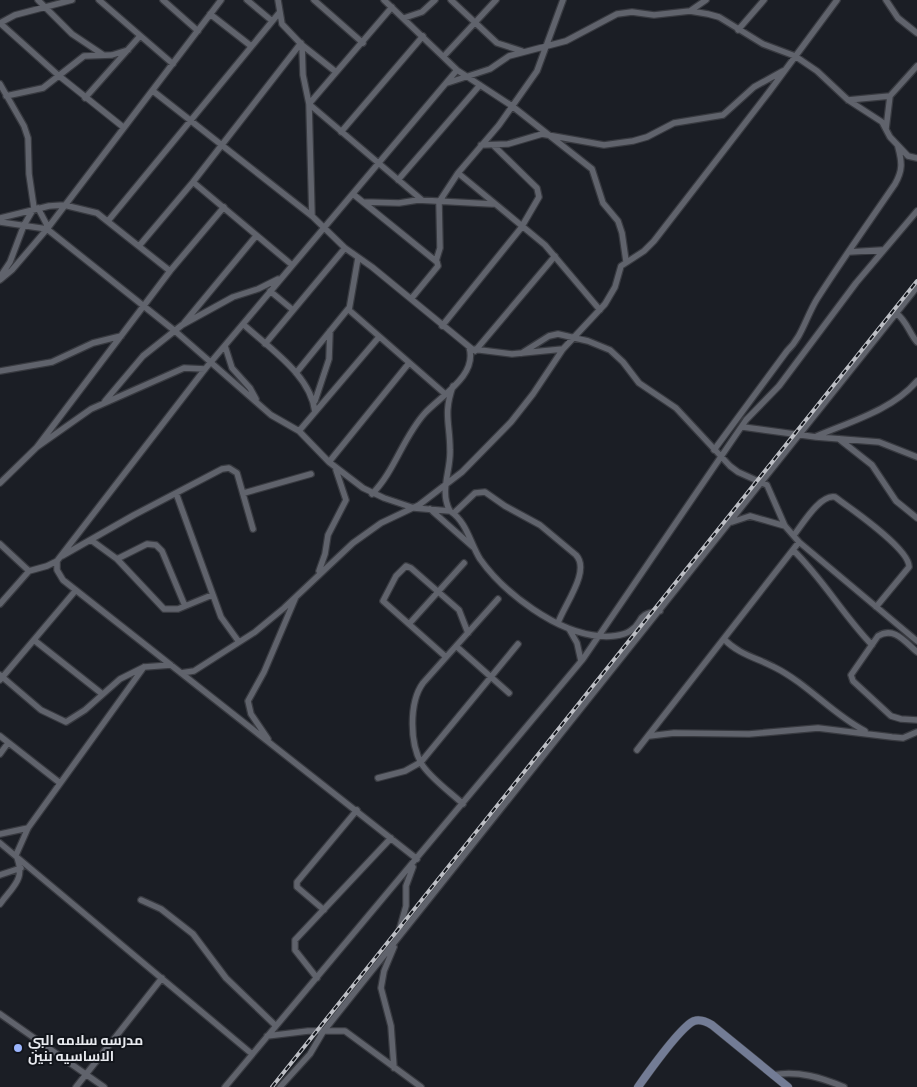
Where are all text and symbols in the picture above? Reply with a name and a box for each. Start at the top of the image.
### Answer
place label: مدرسه سلامه البي الاساسيه بنين [28,1031,143,1065]
marker: مدرسه سلامه البي الاساسيه بنين [12,1042,24,1054]

